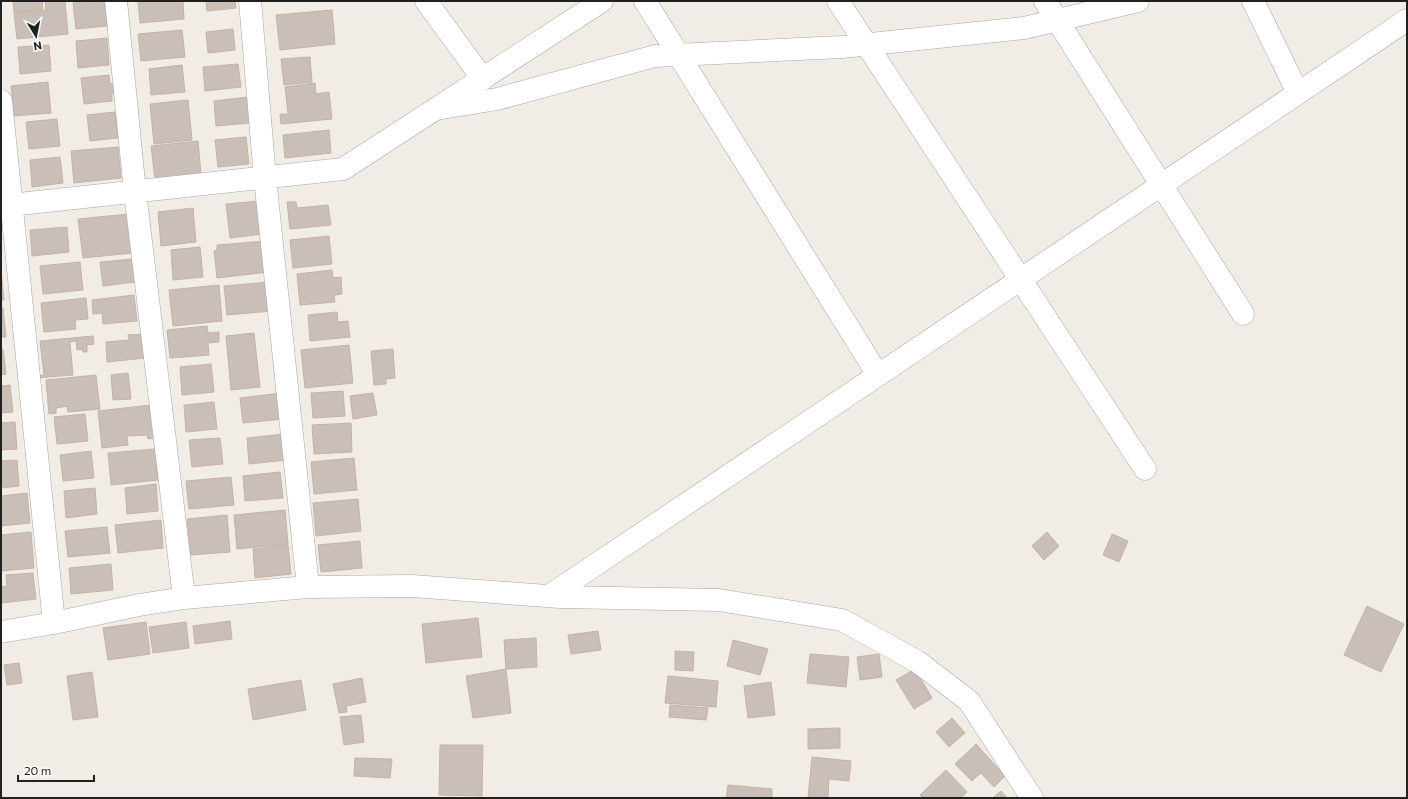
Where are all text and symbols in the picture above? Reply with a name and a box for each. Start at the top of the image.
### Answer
north arrow [16,16,56,56]
text: N [33,39,43,53]
scale bar [18,757,94,783]
text: 20 m [24,763,51,777]

